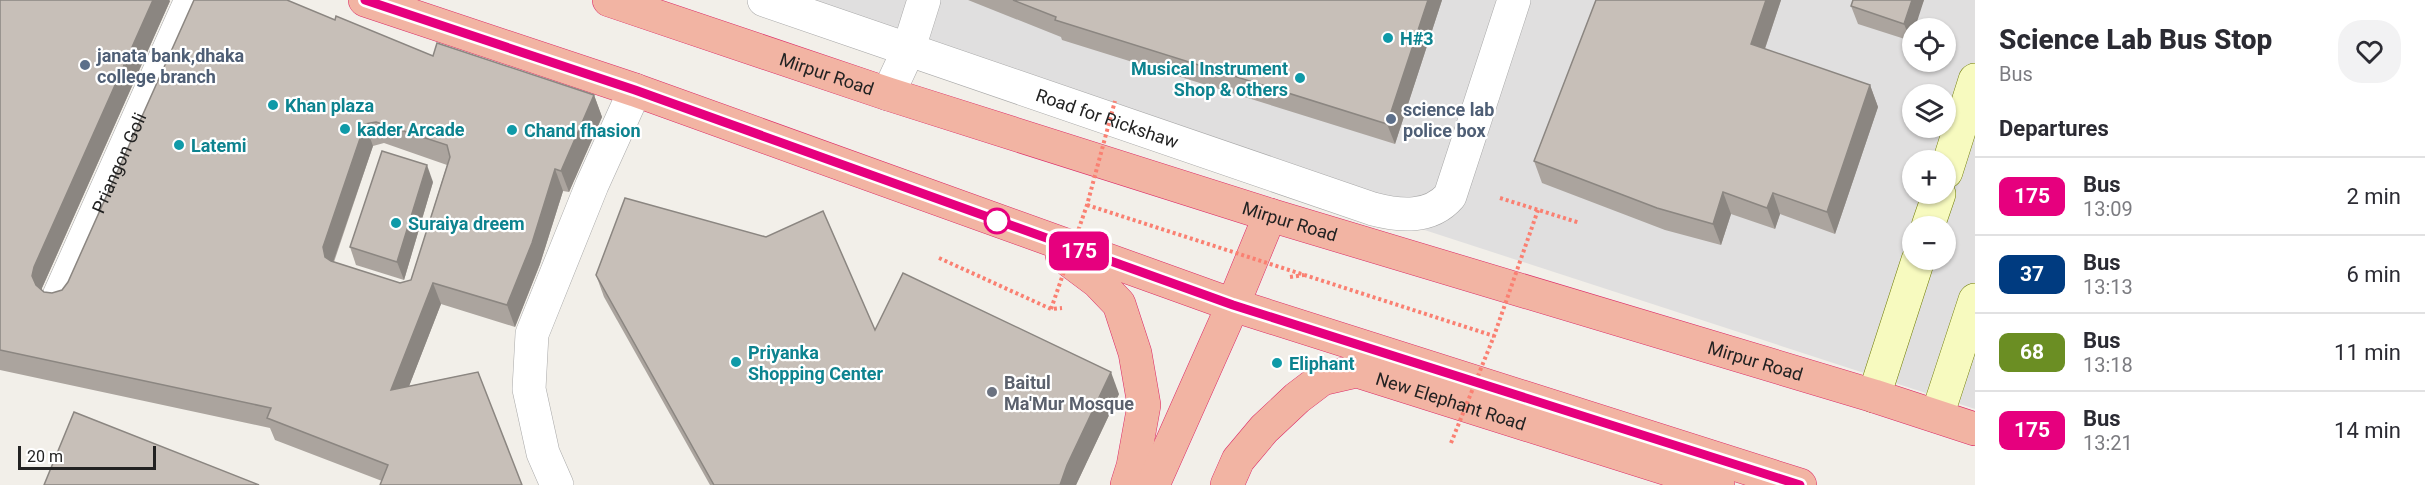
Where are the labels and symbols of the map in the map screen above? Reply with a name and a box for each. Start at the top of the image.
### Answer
place label: H#3 [1400,28,1434,49]
marker: H#3 [1381,31,1395,45]
place label: janata bank,dhaka college branch [96,45,245,87]
street label: Mirpur Road [777,48,877,99]
marker: janata bank,dhaka college branch [78,58,92,72]
place label: Musical Instrument Shop & others [1131,58,1288,100]
marker: Musical Instrument Shop & others [1293,71,1307,85]
street label: Road for Rickshaw [1033,84,1182,152]
place label: Khan plaza [285,95,374,116]
marker: Khan plaza [266,98,280,112]
place label: science lab police box [1403,99,1494,141]
street label: Priangon Goli [87,109,150,216]
marker: science lab police box [1384,112,1398,126]
place label: kader Arcade [357,119,465,140]
place label: Chand fhasion [524,120,641,141]
marker: kader Arcade [338,122,352,136]
marker: Chand fhasion [505,123,519,137]
place label: Latemi [191,135,247,156]
marker: Latemi [172,138,186,152]
street label: Mirpur Road [1240,196,1340,245]
unlabelled marker [984,208,1010,234]
place label: Suraiya dreem [408,213,525,234]
marker: Suraiya dreem [389,216,403,230]
line badge: 175 [1044,232,1114,270]
street label: Mirpur Road [1706,336,1806,385]
place label: Priyanka Shopping Center [748,342,884,384]
place label: Eliphant [1289,353,1355,374]
marker: Priyanka Shopping Center [729,355,743,369]
marker: Eliphant [1270,356,1284,370]
street label: New Elephant Road [1374,367,1529,434]
place label: Baitul Ma'Mur Mosque [1004,372,1134,414]
marker: Baitul Ma'Mur Mosque [985,385,999,399]
scale bar [18,443,156,470]

